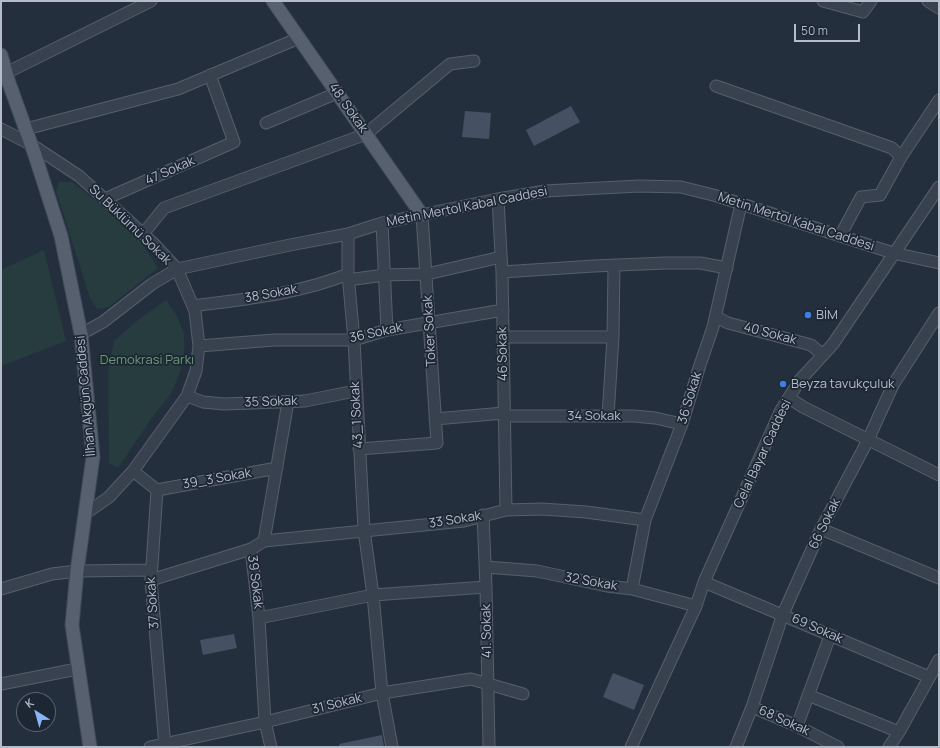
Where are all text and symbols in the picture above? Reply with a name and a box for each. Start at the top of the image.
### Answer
scale bar [796,16,862,42]
text: 50 m [801,22,828,39]
street label: 48. Sokak [325,80,371,136]
street label: 47 Sokak [143,153,197,189]
street label: Su Büklümü Sokak [86,182,174,268]
street label: Metin Mertol Kabal Caddesi [385,184,549,230]
street label: Metin Mertol Kabal Caddesi [716,189,876,255]
street label: 38 Sokak [243,282,299,306]
street label: Toker Sokak [420,295,440,367]
place label: BİM [816,307,838,323]
marker: BİM [803,310,813,320]
street label: 40 Sokak [742,319,798,349]
street label: 36 Sokak [348,320,404,346]
street label: 46 Sokak [495,327,511,381]
street label: İlhan Akgün Caddesi [73,335,99,457]
park label: Demokrasi Parkı [100,352,194,368]
street label: 36 Sokak [675,370,705,426]
place label: Beyza tavukçuluk [791,376,895,392]
marker: Beyza tavukçuluk [778,379,788,389]
street label: 43_1 Sokak [347,381,367,449]
street label: 35 Sokak [244,393,298,411]
street label: Celal Bayar Caddesi [731,397,795,511]
street label: 34 Sokak [567,408,621,424]
street label: 39_3 Sokak [181,465,253,493]
street label: 66 Sokak [806,496,844,552]
street label: 33 Sokak [428,508,482,532]
street label: 39 Sokak [244,554,266,610]
street label: 32 Sokak [564,570,618,594]
street label: 37 Sokak [143,576,163,630]
street label: 41. Sokak [479,604,495,658]
street label: 69 Sokak [789,611,845,647]
street label: 31 Sokak [311,690,363,718]
north arrow [16,692,56,732]
text: K [22,695,36,711]
street label: 68 Sokak [756,703,812,739]

